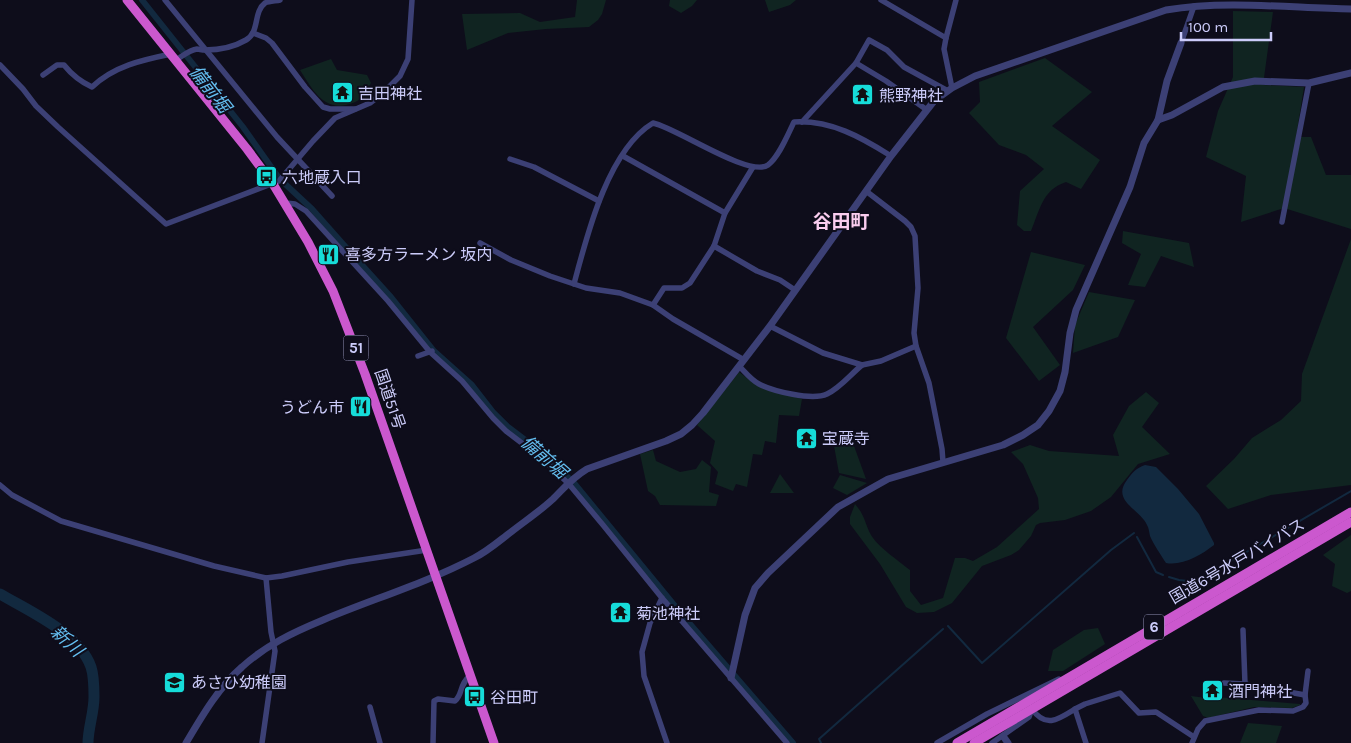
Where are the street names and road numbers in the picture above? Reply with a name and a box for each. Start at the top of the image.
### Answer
road number: 51 [344,336,368,360]
street label: 国道51号 [371,366,409,432]
street label: 国道6号水戸バイパス [1166,515,1308,607]
road number: 6 [1144,614,1164,640]

